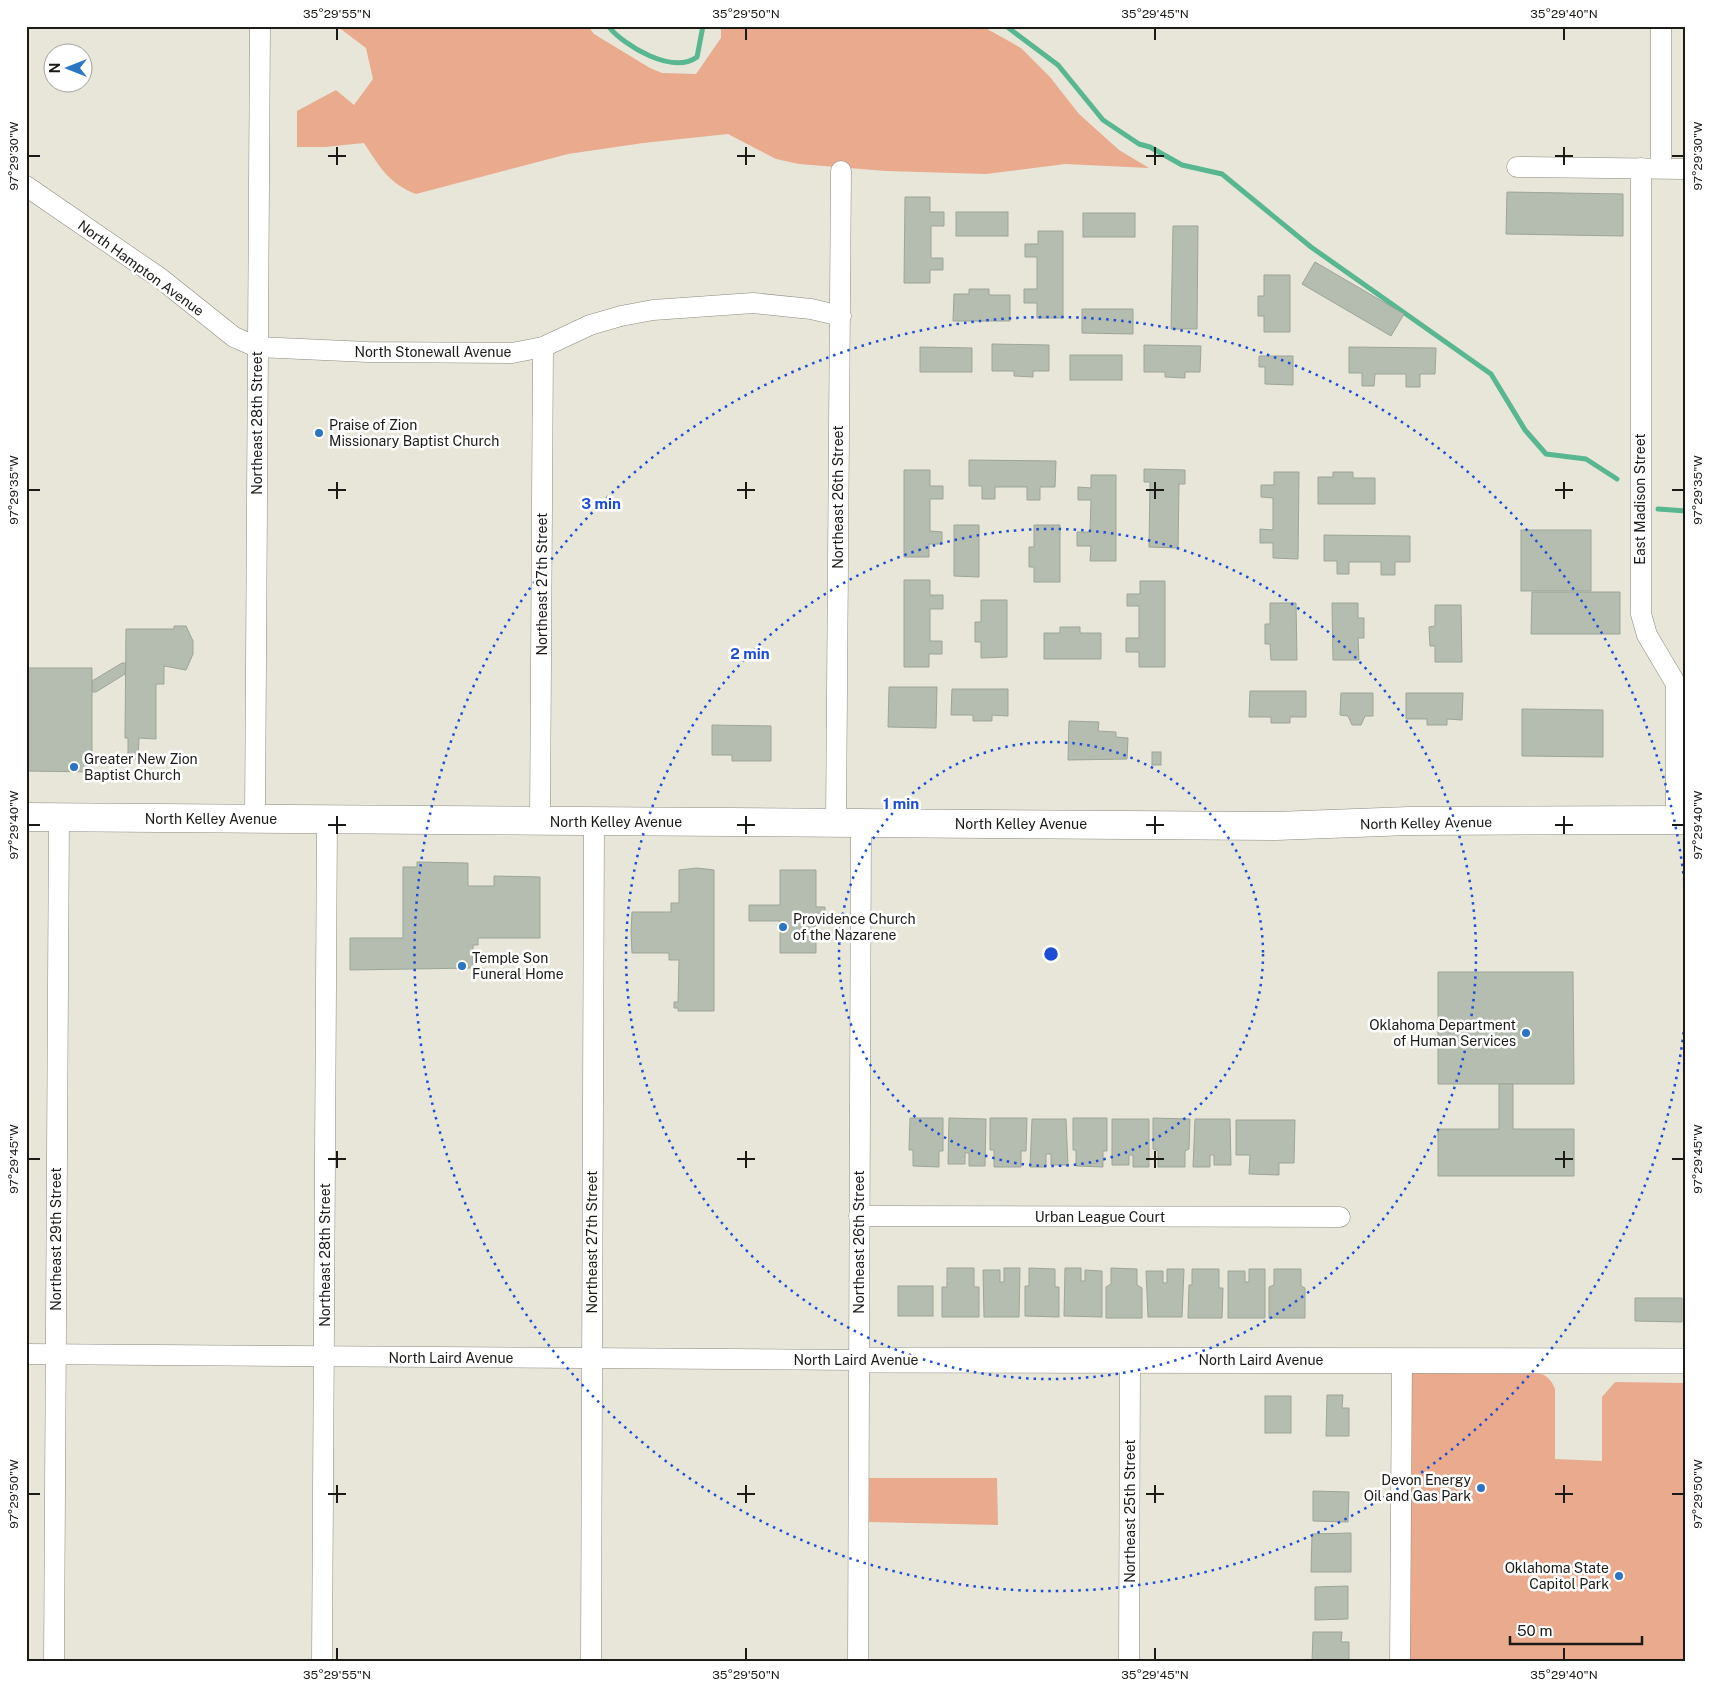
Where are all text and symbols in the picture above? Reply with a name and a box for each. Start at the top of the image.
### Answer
text: 35°29'55"N [303,7,371,21]
text: 35°29'50"N [712,7,780,21]
text: 35°29'45"N [1121,7,1189,21]
text: 35°29'40"N [1530,7,1598,21]
north arrow [42,42,92,92]
text: N [47,63,63,73]
text: 97°29'30"W [7,121,21,191]
text: 97°29'30"W [1691,121,1705,191]
street label: North Hampton Avenue [75,217,207,319]
street label: North Stonewall Avenue [354,344,512,360]
street label: Northeast 28th Street [249,351,265,495]
place label: Praise of Zion Missionary Baptist Church [329,417,499,449]
street label: Northeast 26th Street [830,425,846,569]
marker: Praise of Zion Missionary Baptist Church [313,427,325,439]
street label: East Madison Street [1632,433,1648,565]
text: 97°29'35"W [7,455,21,525]
text: 97°29'35"W [1691,455,1705,525]
text: 3 min [581,495,621,512]
street label: Northeast 27th Street [534,512,550,656]
text: 2 min [730,645,770,662]
place label: Greater New Zion Baptist Church [84,751,198,783]
marker: Greater New Zion Baptist Church [68,761,80,773]
text: 97°29'40"W [7,790,21,860]
text: 97°29'40"W [1691,790,1705,860]
text: 1 min [883,795,919,812]
street label: North Kelley Avenue [145,811,277,827]
street label: North Kelley Avenue [550,814,682,830]
street label: North Kelley Avenue [1360,814,1492,832]
street label: North Kelley Avenue [955,816,1087,832]
place label: Providence Church of the Nazarene [793,911,916,943]
marker: Providence Church of the Nazarene [777,921,789,933]
centre of rings [1042,945,1060,963]
place label: Temple Son Funeral Home [472,950,564,982]
marker: Temple Son Funeral Home [456,960,468,972]
place label: Oklahoma Department of Human Services [1369,1017,1516,1049]
marker: Oklahoma Department of Human Services [1520,1027,1532,1039]
text: 97°29'45"W [7,1124,21,1194]
text: 97°29'45"W [1691,1124,1705,1194]
street label: Northeast 29th Street [48,1167,64,1311]
street label: Northeast 27th Street [584,1170,600,1314]
street label: Northeast 26th Street [851,1170,867,1314]
street label: Northeast 28th Street [317,1183,333,1327]
street label: Urban League Court [1035,1209,1165,1225]
street label: North Laird Avenue [389,1350,514,1366]
street label: North Laird Avenue [794,1352,919,1368]
street label: North Laird Avenue [1199,1352,1324,1368]
street label: Northeast 25th Street [1122,1439,1138,1583]
text: 97°29'50"W [7,1459,21,1529]
text: 97°29'50"W [1691,1459,1705,1529]
place label: Devon Energy Oil and Gas Park [1364,1472,1472,1504]
marker: Devon Energy Oil and Gas Park [1475,1482,1487,1494]
place label: Oklahoma State Capitol Park [1505,1560,1609,1592]
marker: Oklahoma State Capitol Park [1613,1570,1625,1582]
scale bar [1510,1613,1642,1645]
text: 50 m [1517,1622,1552,1639]
text: 35°29'55"N [303,1668,371,1682]
text: 35°29'50"N [712,1668,780,1682]
text: 35°29'45"N [1121,1668,1189,1682]
text: 35°29'40"N [1530,1668,1598,1682]

